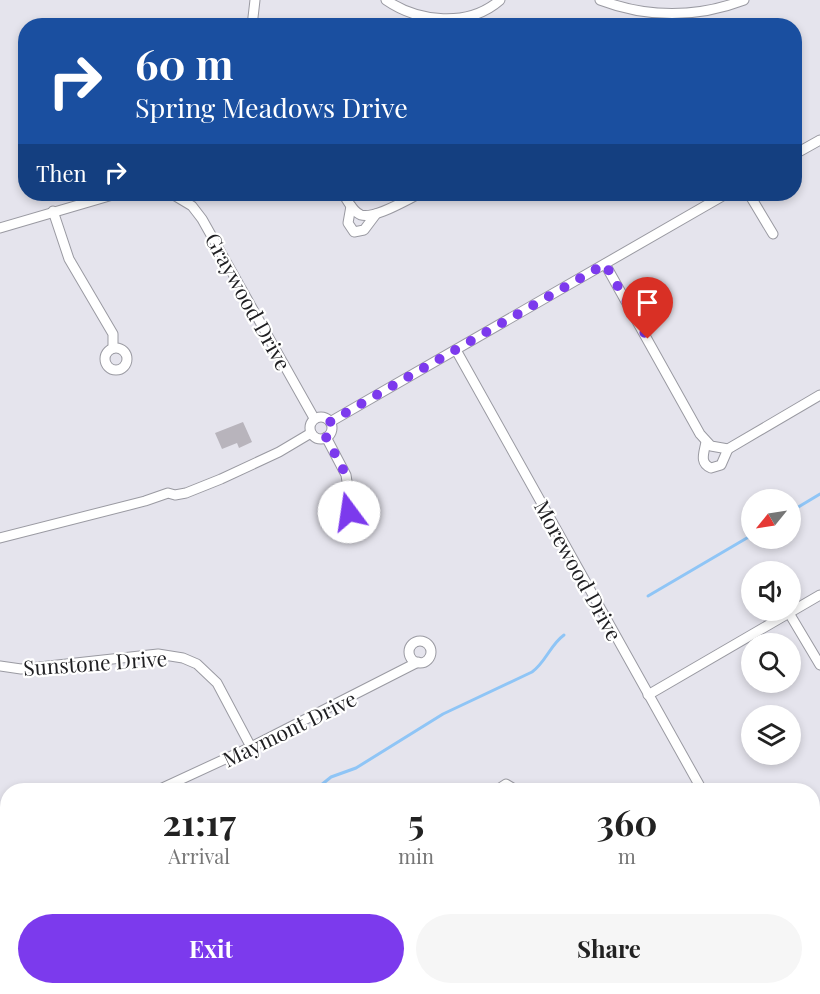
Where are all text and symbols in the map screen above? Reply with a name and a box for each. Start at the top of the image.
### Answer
text: 60 m [135,35,233,91]
icon: right [36,42,114,120]
text: Spring Meadows Drive [135,89,408,125]
icon: right [99,156,132,189]
text: Then [36,158,87,188]
street label: Graywood Drive [200,227,298,375]
pin [622,277,673,339]
icon: arrive [631,286,664,319]
position arrow [317,480,381,544]
north arrow [741,489,801,549]
map controls [741,489,801,765]
street label: Morewood Drive [529,495,629,645]
button: sound [741,561,801,621]
button: search [741,633,801,693]
street label: Sunstone Drive [22,643,168,681]
street label: Maymont Drive [217,684,361,772]
button: layers [741,705,801,765]
text: 21:17 [163,797,236,845]
text: 5 [408,797,424,845]
text: 360 [596,797,657,845]
text: Arrival [168,842,230,869]
text: min [398,842,434,869]
text: m [618,842,636,869]
button: Exit [18,914,404,983]
button: Share [416,914,802,983]

